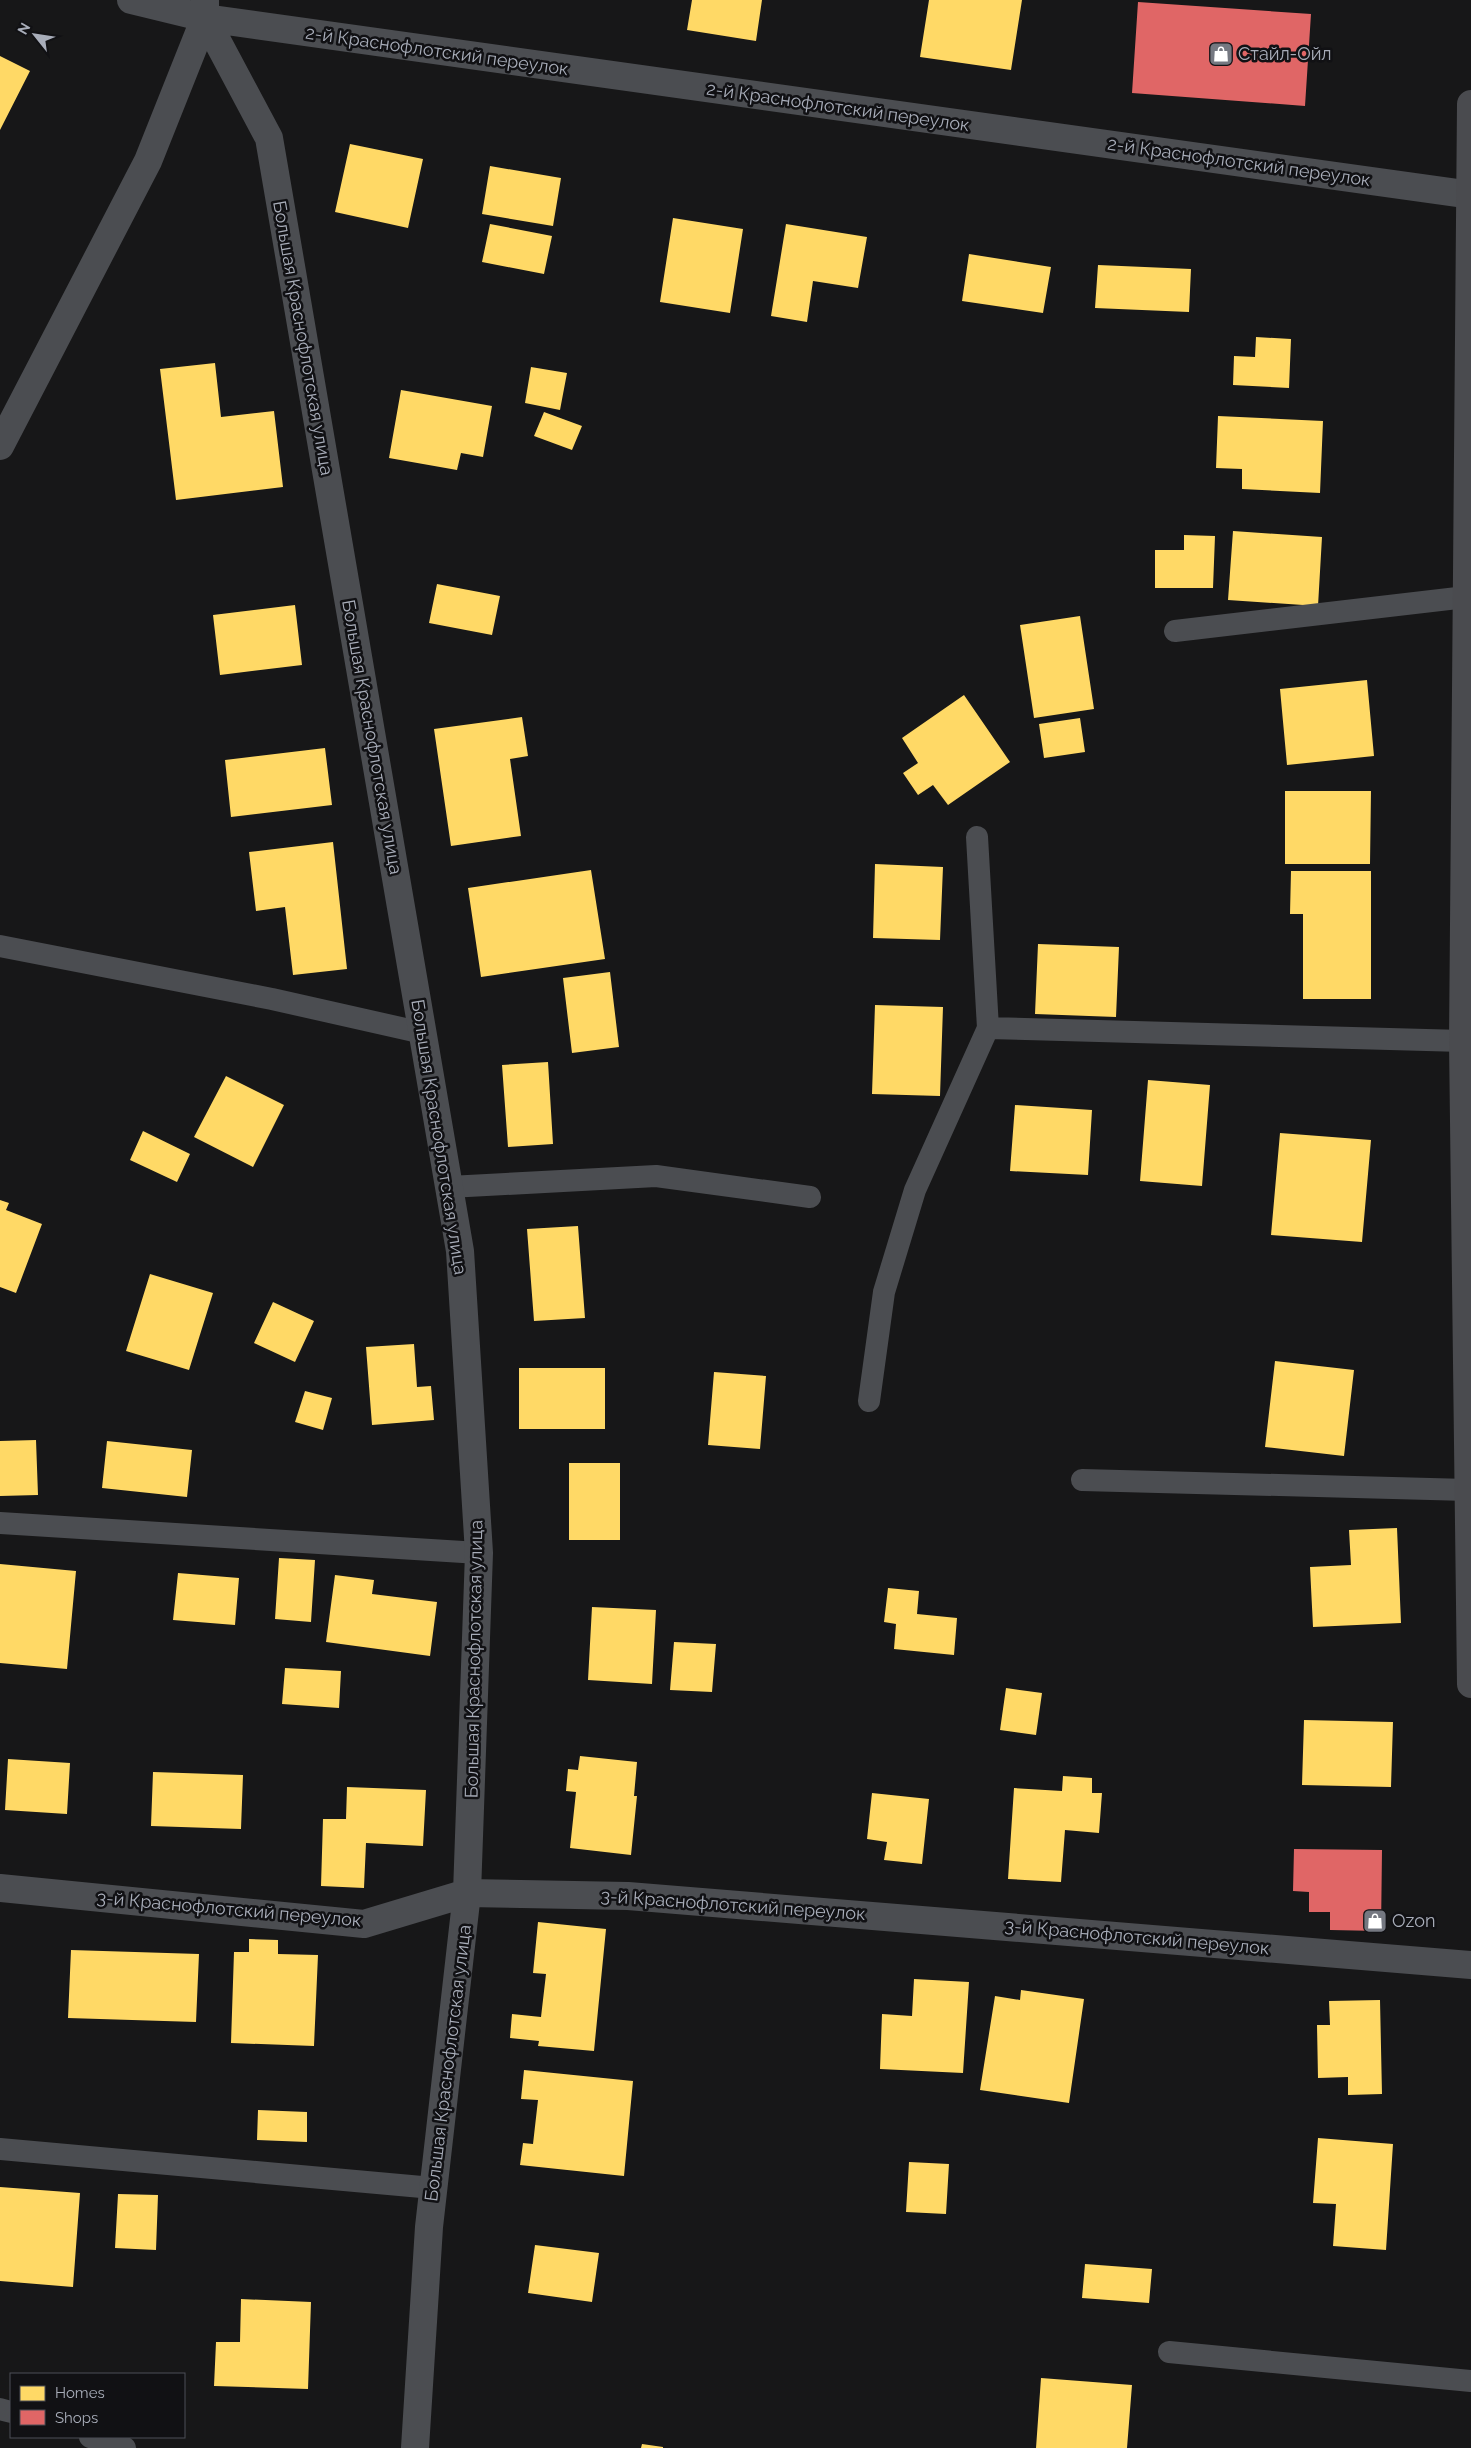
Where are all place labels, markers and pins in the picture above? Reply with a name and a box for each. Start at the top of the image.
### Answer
shop icon: Стайл-Ойл [1208,41,1234,67]
place label: Стайл-Ойл [1238,43,1332,64]
shop icon: Ozon [1362,1908,1388,1934]
place label: Ozon [1392,1910,1435,1931]

